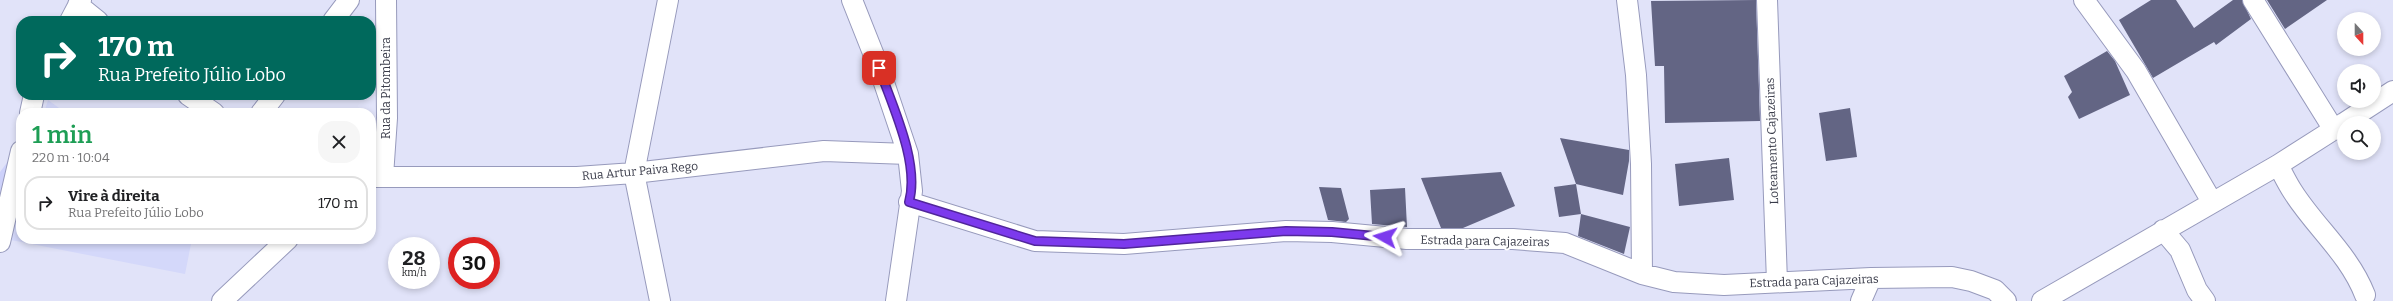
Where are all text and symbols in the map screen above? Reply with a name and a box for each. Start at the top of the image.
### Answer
north arrow [2337,12,2381,56]
map controls [2337,12,2381,160]
text: 170 m [98,30,174,63]
icon: right [32,32,84,84]
street label: Rua da Pitombeira [379,37,393,139]
pin [862,51,896,85]
icon: arrive [868,57,890,79]
text: Rua Prefeito Júlio Lobo [98,64,286,86]
button: sound [2337,64,2381,108]
street label: Loteamento Cajazeiras [1763,77,1781,205]
button: search [2337,116,2381,160]
text: 1 min [32,121,92,149]
button: close [318,121,360,163]
text: 220 m · 10:04 [32,150,110,165]
street label: Rua Artur Paiva Rego [581,159,699,183]
text: Vire à direita [68,187,160,205]
icon: right [34,192,56,214]
text: 170 m [318,194,358,212]
text: Rua Prefeito Júlio Lobo [68,205,204,220]
position arrow [1364,216,1406,258]
street label: Estrada para Cajazeiras [1420,233,1550,249]
speed limit sign: 30 [448,237,500,289]
text: 28 [402,246,426,270]
text: km/h [402,267,426,279]
street label: Estrada para Cajazeiras [1749,272,1879,290]

